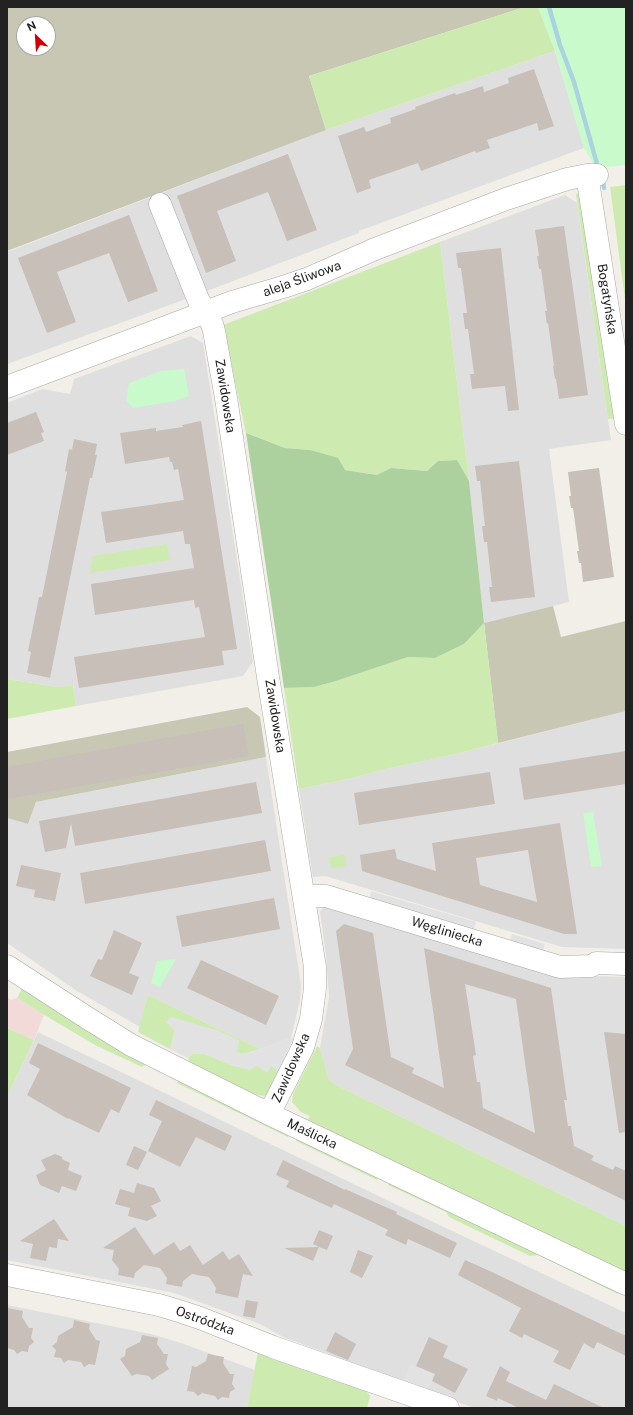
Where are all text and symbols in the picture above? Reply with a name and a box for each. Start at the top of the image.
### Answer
north arrow [16,16,56,56]
text: N [25,19,38,33]
street label: aleja Śliwowa [261,258,343,300]
street label: Bogatyńska [594,263,620,335]
street label: Zawidowska [211,358,239,434]
street label: Zawidowska [261,678,289,754]
street label: Węgliniecka [409,914,485,950]
street label: Zawidowska [269,1031,313,1105]
street label: Maślicka [284,1116,340,1152]
street label: Ostródzka [173,1303,237,1339]

